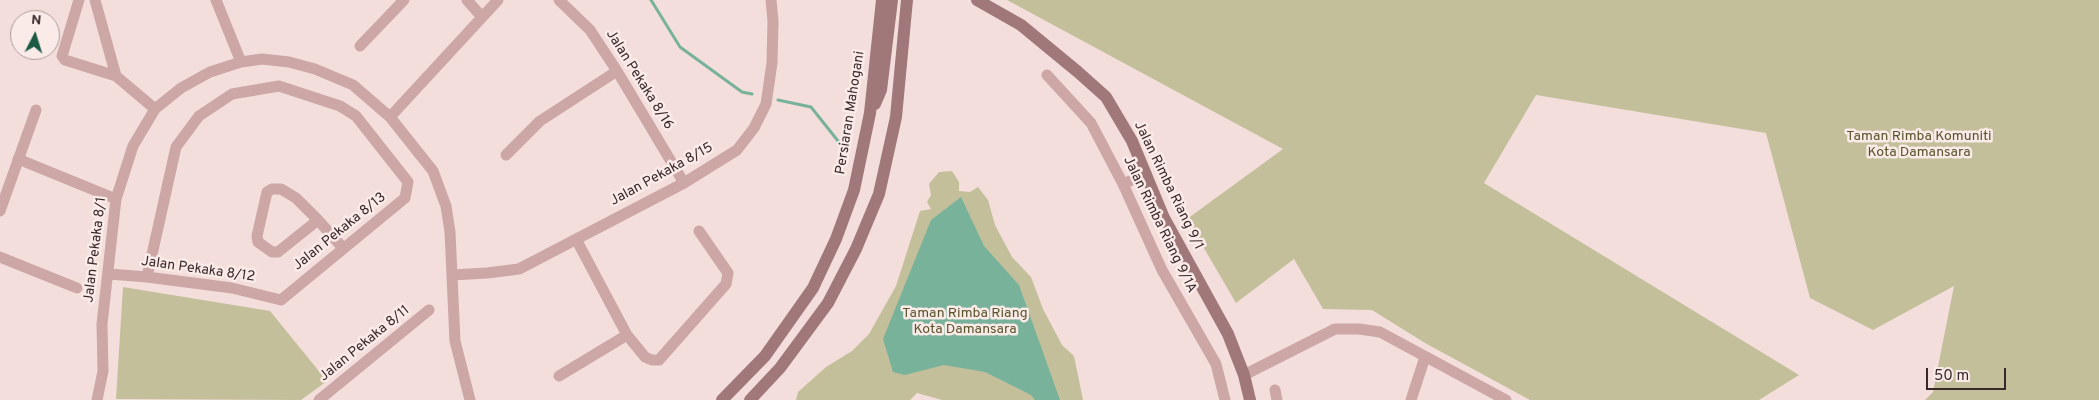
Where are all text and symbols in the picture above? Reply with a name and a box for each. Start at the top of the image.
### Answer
north arrow [10,10,60,60]
text: N [31,12,42,29]
street label: Jalan Pekaka 8/16 [602,27,676,133]
street label: Persiaran Mahogani [833,50,869,176]
street label: Jalan Rimba Riang 9/1 [1130,119,1206,253]
park label: Taman Rimba Komuniti Kota Damansara [1846,129,1992,162]
street label: Jalan Pekaka 8/15 [608,140,716,210]
street label: Jalan Rimba Riang 9/1A [1119,154,1199,296]
street label: Jalan Pekaka 8/13 [290,189,390,275]
street label: Jalan Pekaka 8/1 [81,196,111,304]
street label: Jalan Pekaka 8/12 [140,254,256,286]
street label: Jalan Pekaka 8/11 [316,302,414,386]
park label: Taman Rimba Riang Kota Damansara [902,306,1028,338]
scale bar [1929,358,2009,390]
text: 50 m [1934,367,1969,386]

